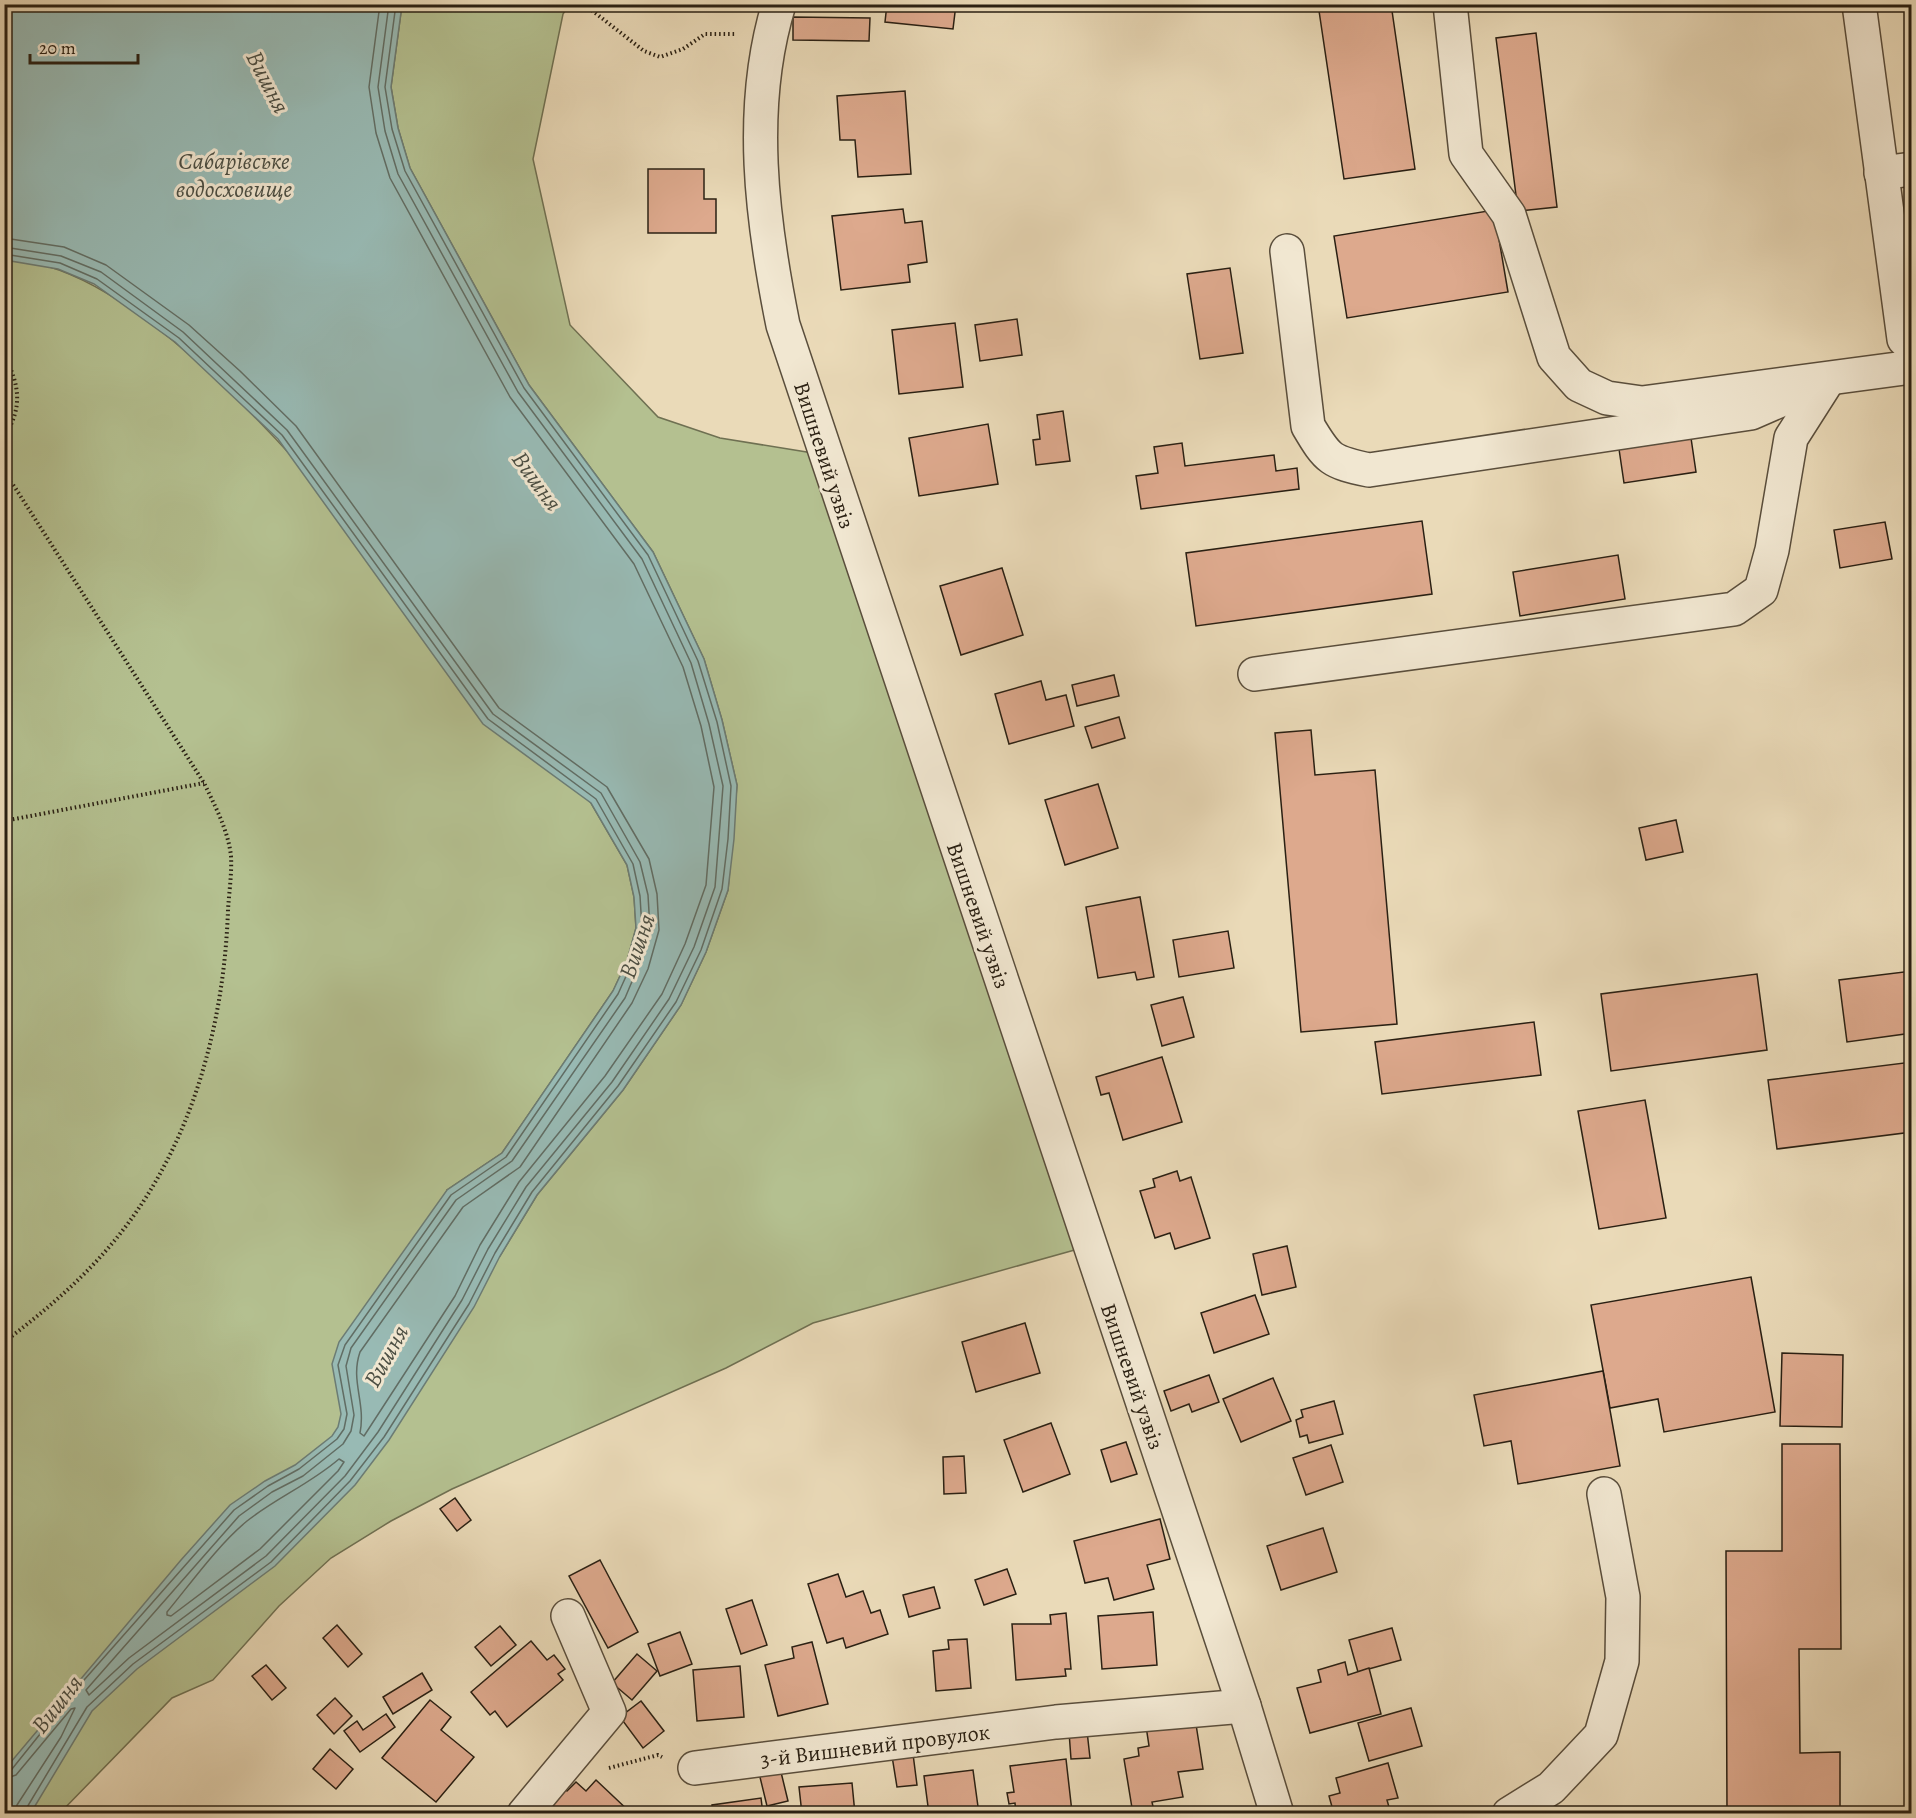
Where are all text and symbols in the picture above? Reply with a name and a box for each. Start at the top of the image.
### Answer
scale bar [30,27,138,65]
text: 20 m [39,36,76,60]
water label: Вишня [239,45,297,119]
water label: Сабарівське водосховище [176,145,292,205]
street label: Вишневий узвіз [786,378,862,533]
water label: Вишня [505,445,570,517]
street label: Вишневий узвіз [939,838,1017,992]
water label: Вишня [611,909,663,983]
street label: Вишневий узвіз [1093,1299,1171,1453]
water label: Вишня [356,1319,416,1393]
water label: Вишня [24,1668,90,1740]
street label: 3-й Вишневий провулок [759,1717,992,1775]

